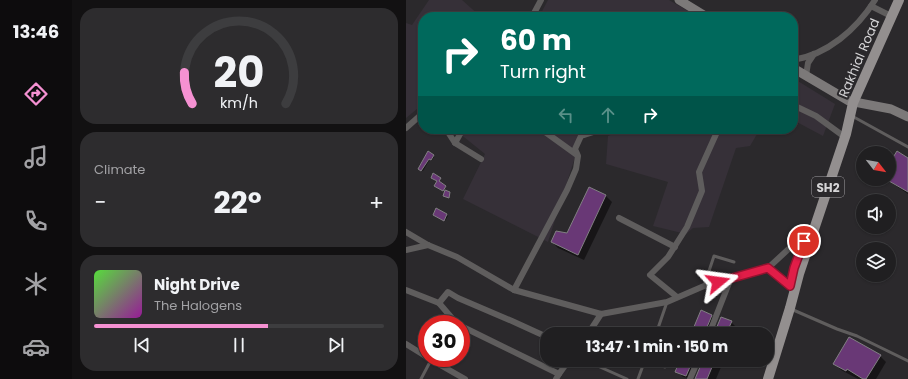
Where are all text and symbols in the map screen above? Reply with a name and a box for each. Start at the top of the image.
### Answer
street label: Rakhial Road [834,16,884,100]
text: 13:46 [13,19,59,44]
text: 60 m [500,21,572,60]
icon: right [434,28,486,80]
text: 20 [214,43,264,102]
text: Turn right [500,59,586,84]
icon: directions [22,80,50,108]
text: km/h [220,92,258,112]
icon: left [555,104,577,126]
icon: ahead [597,104,619,126]
icon: right [639,104,661,126]
icon: music [22,143,50,171]
north arrow [856,146,896,186]
map controls [856,146,896,282]
text: Climate [94,160,145,179]
road number: SH2 [812,177,844,197]
text: 22° [213,181,262,224]
text: − [94,187,106,218]
text: + [369,187,384,218]
button: sound [856,194,896,234]
icon: phone [22,207,50,235]
pin [787,224,821,258]
icon: arrive [793,230,815,252]
button: layers [856,242,896,282]
position arrow [697,261,739,303]
icon: climate [22,270,50,298]
text: Night Drive [154,274,240,295]
text: The Halogens [154,296,242,315]
speed limit sign: 30 [418,315,470,367]
icon: car [22,333,50,361]
icon: previous [131,334,153,356]
icon: pause [228,334,250,356]
icon: next [325,334,347,356]
text: 13:47 · 1 min · 150 m [586,336,728,357]

